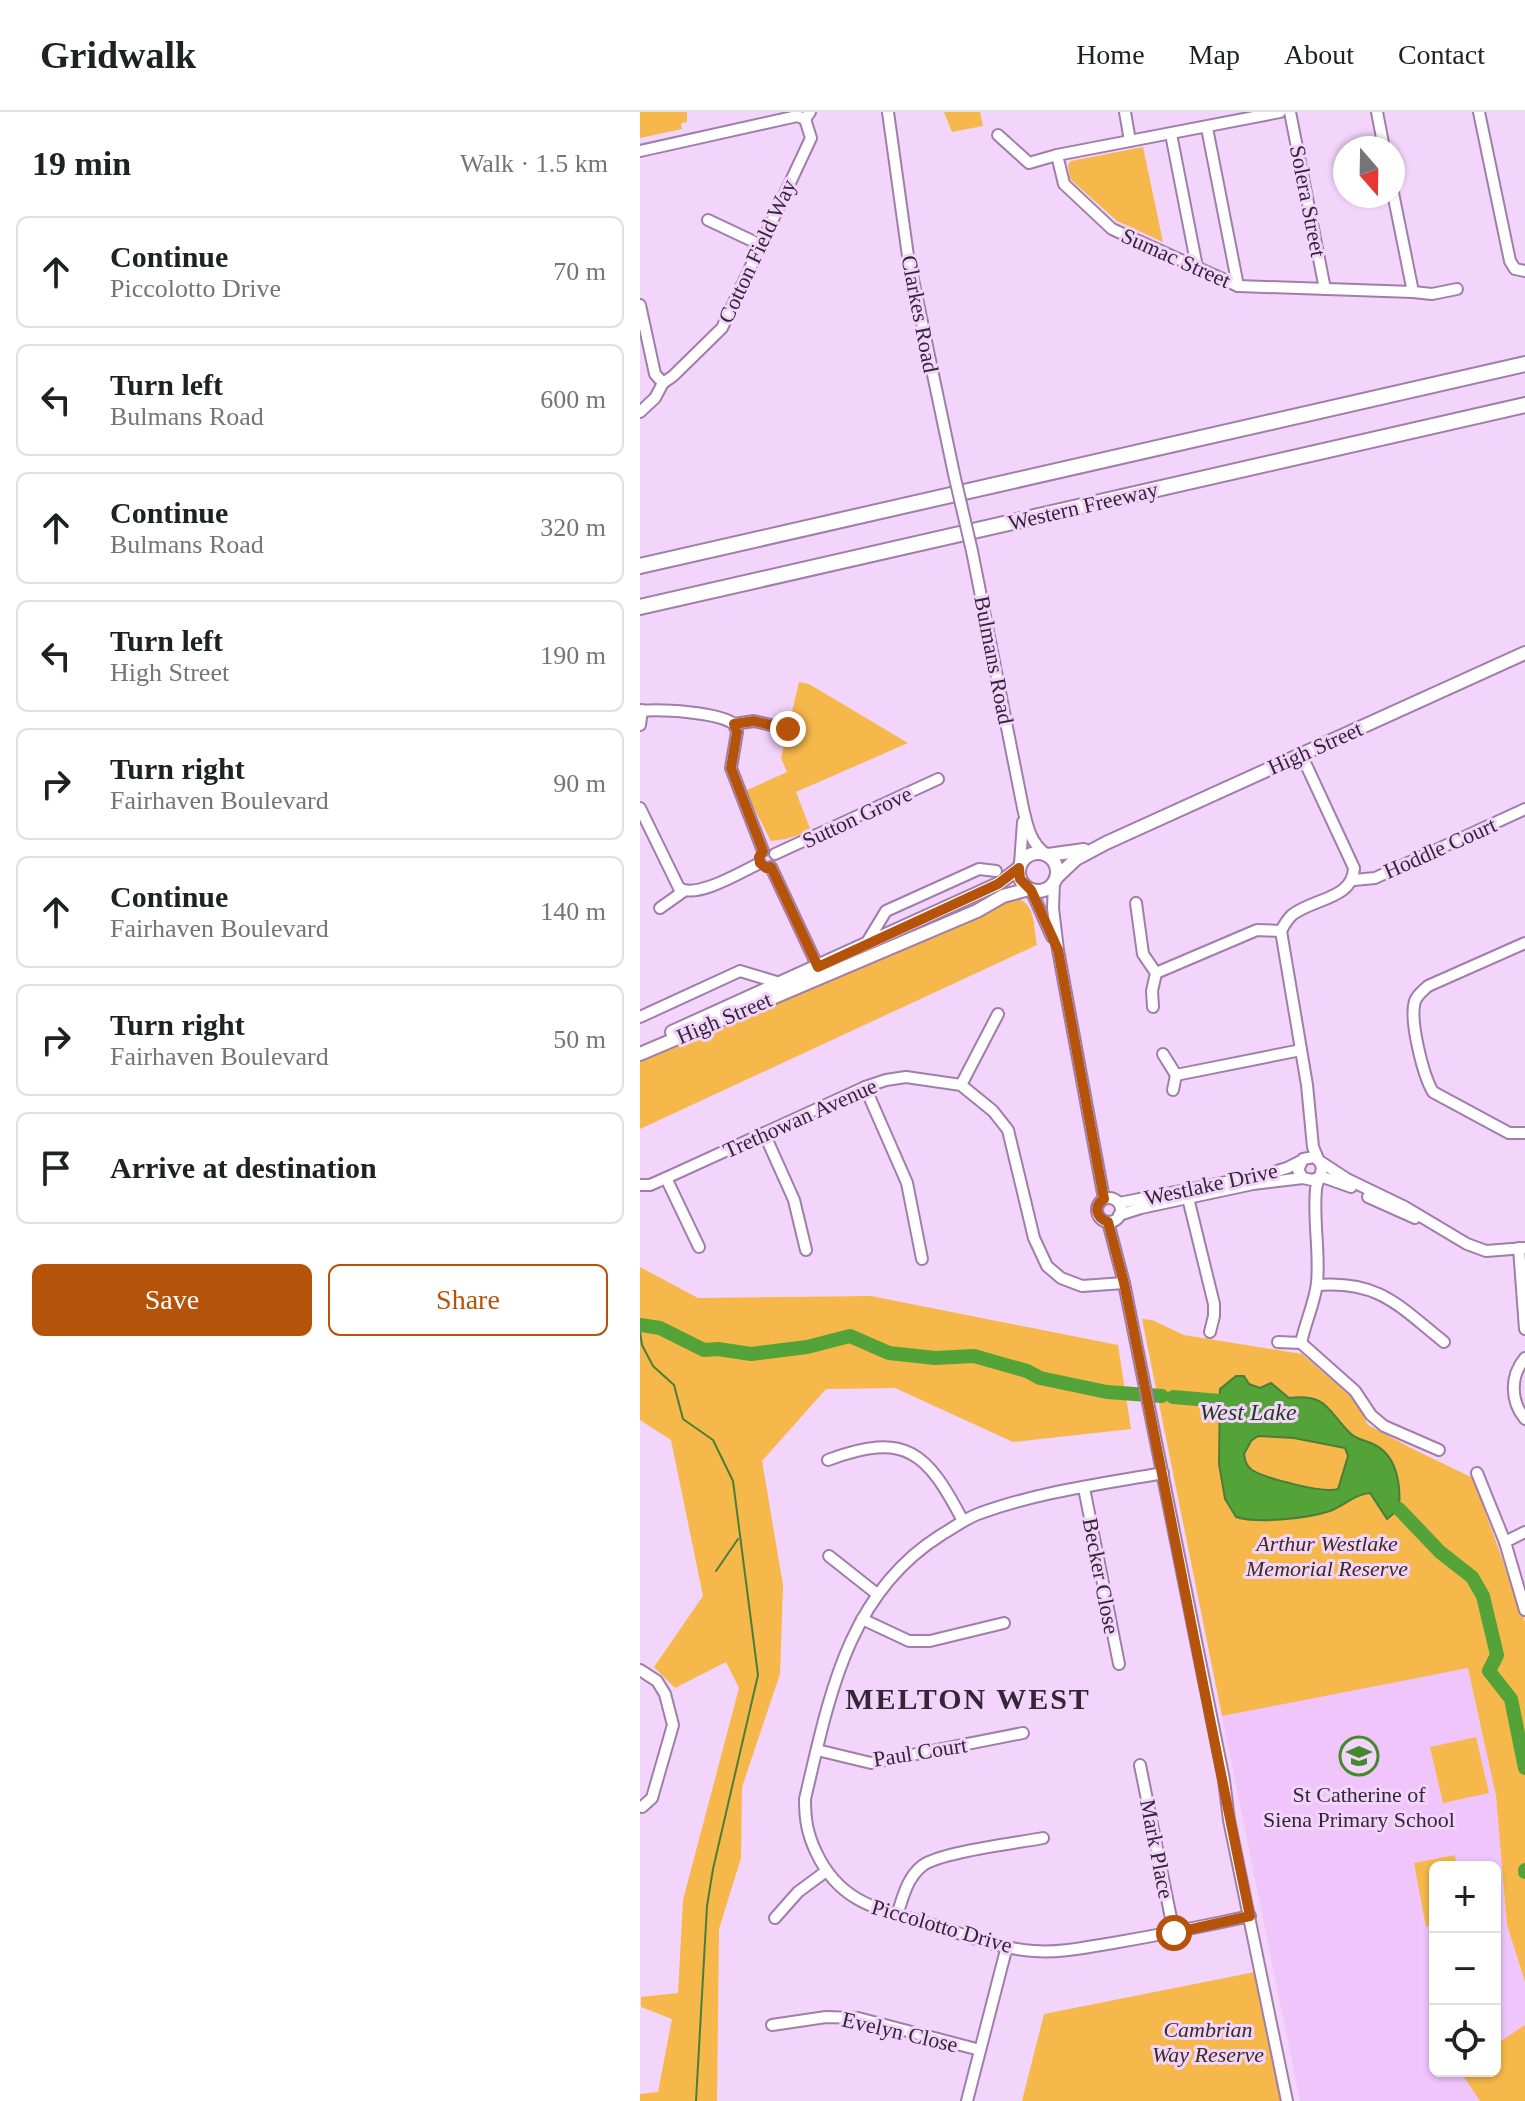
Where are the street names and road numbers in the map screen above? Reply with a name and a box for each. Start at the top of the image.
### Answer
street label: Solera Street [1285,143,1331,259]
street label: Cotton Field Way [713,175,801,327]
street label: Sumac Street [1118,223,1234,293]
street label: Clarkes Road [896,253,944,375]
street label: Western Freeway [1006,477,1160,535]
street label: Bulmans Road [969,594,1019,726]
street label: High Street [1264,716,1366,780]
street label: Sutton Grove [798,781,916,853]
street label: Hoddle Court [1380,812,1500,884]
street label: High Street [673,987,775,1049]
street label: Trethowan Avenue [719,1073,881,1163]
street label: Westlake Drive [1142,1158,1280,1210]
street label: Becker Close [1077,1516,1125,1636]
street label: Paul Court [871,1732,969,1772]
street label: Mark Place [1135,1797,1179,1901]
street label: Piccolotto Drive [869,1894,1015,1958]
street label: Evelyn Close [840,2007,960,2057]

